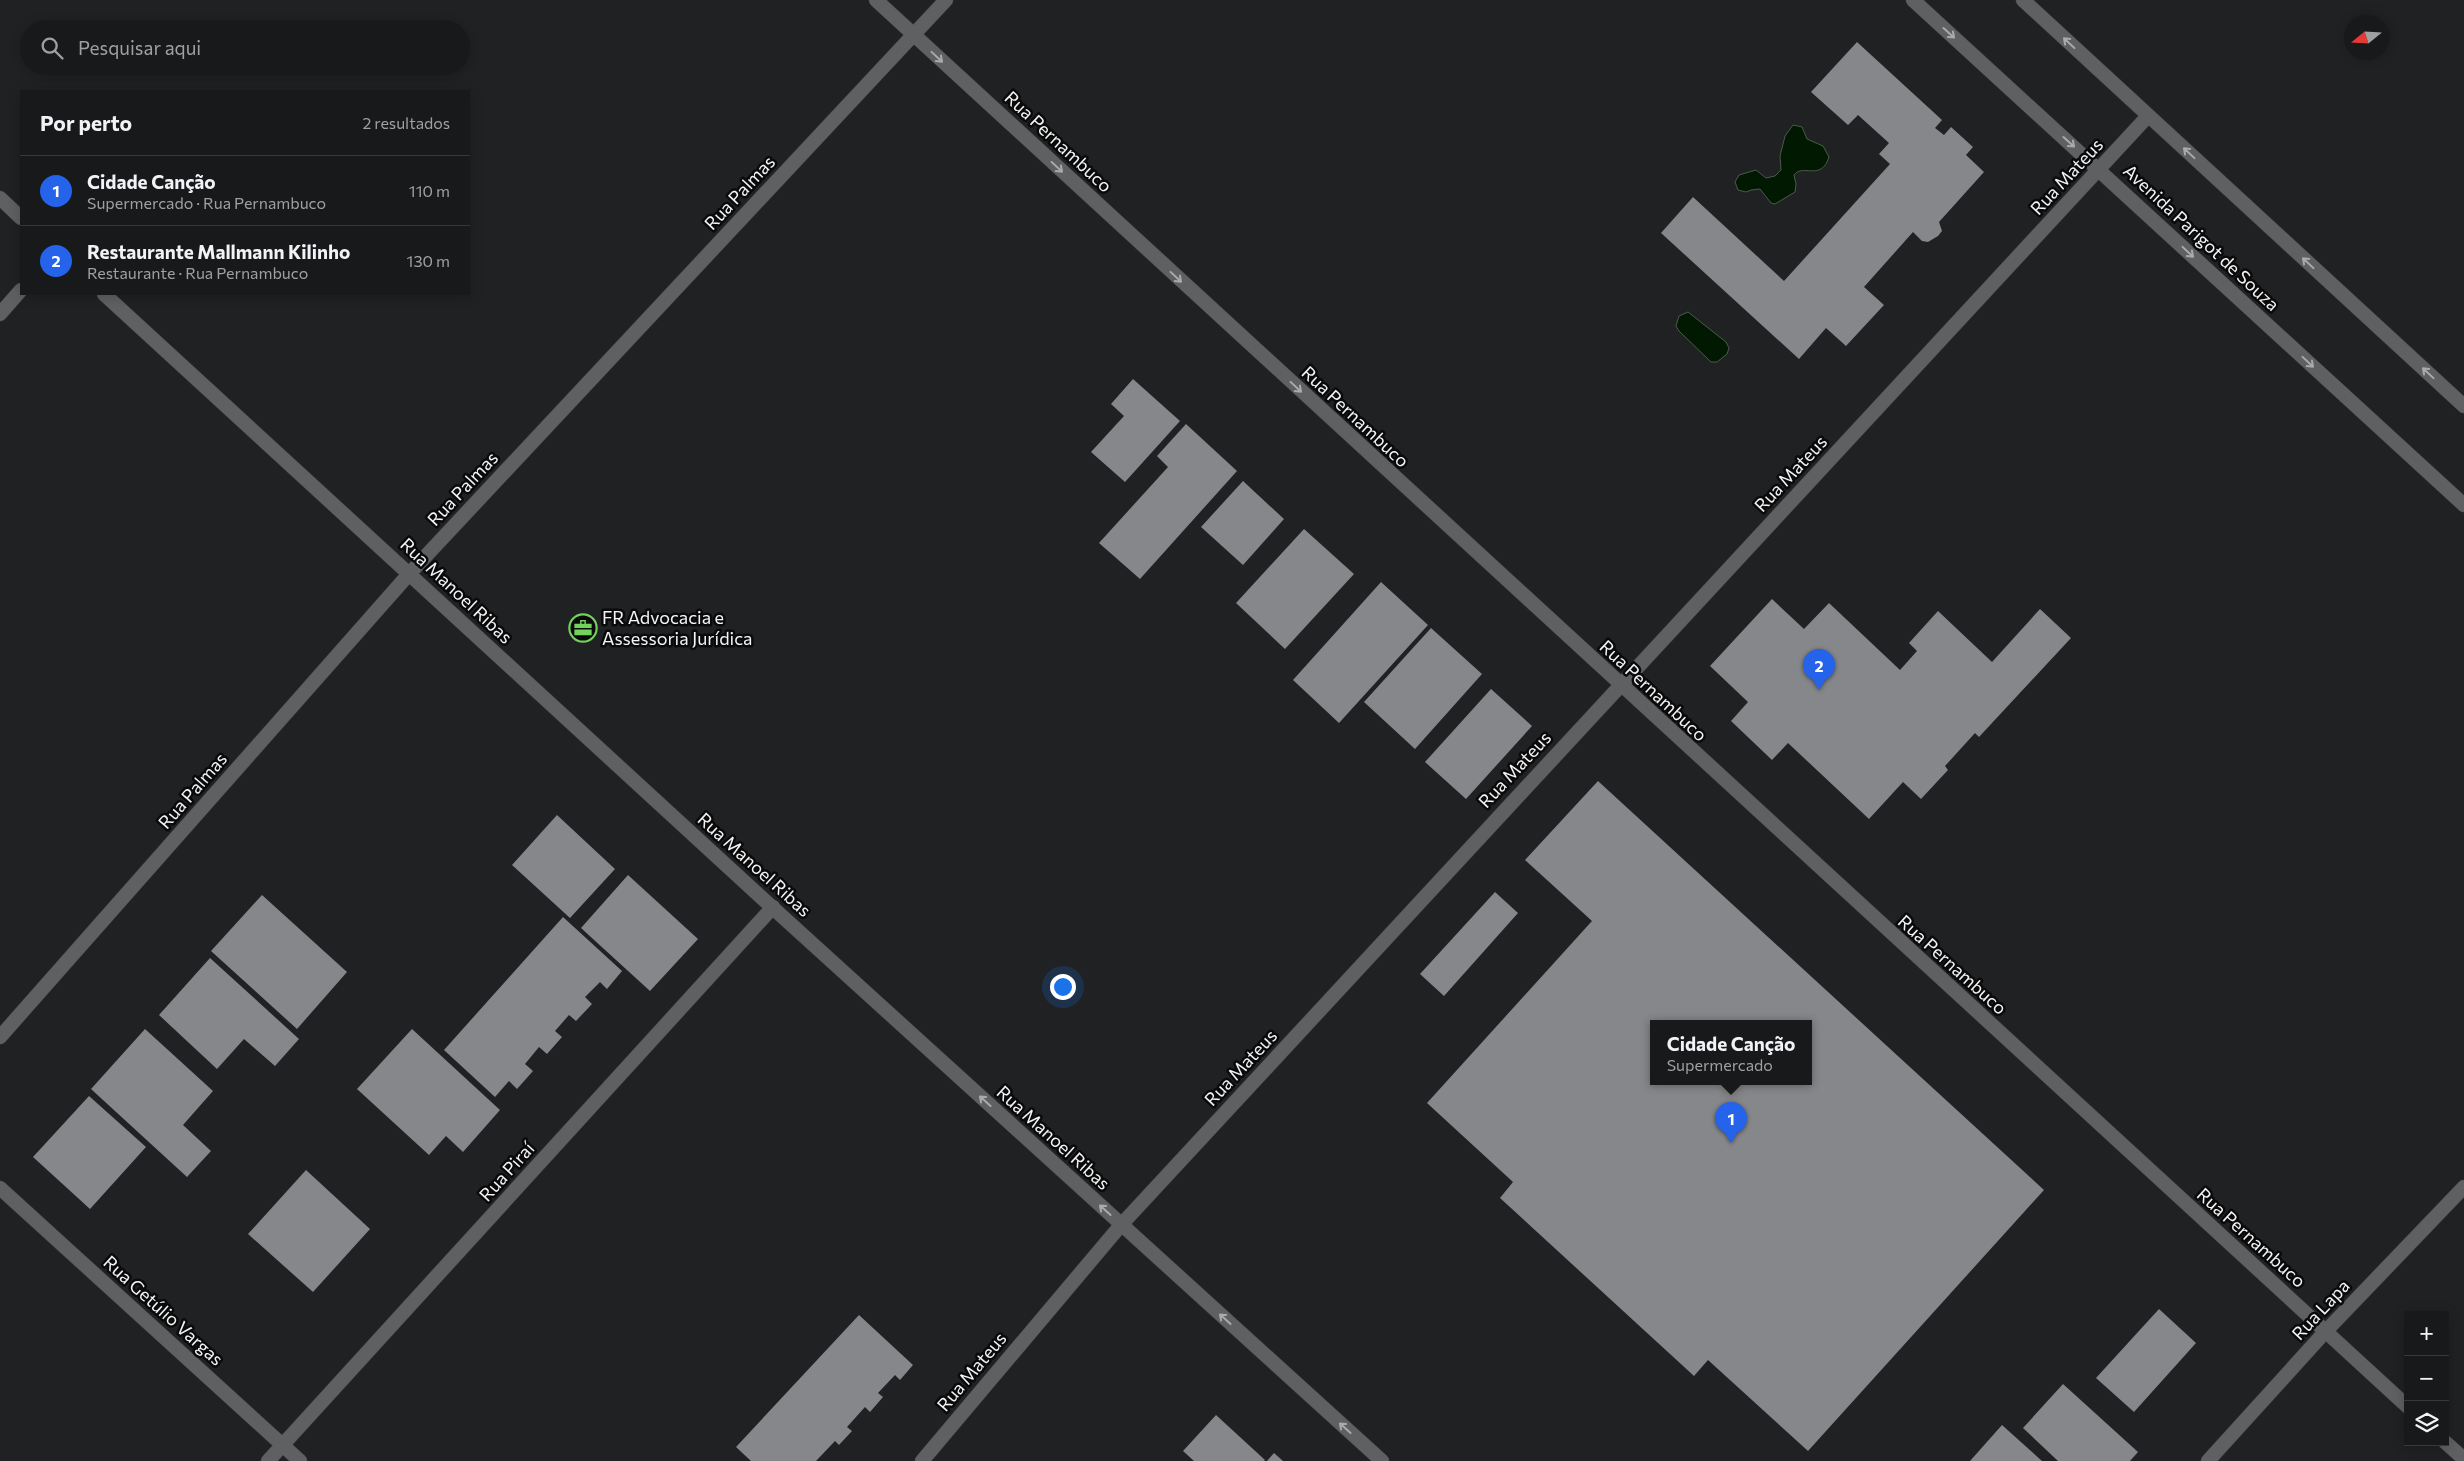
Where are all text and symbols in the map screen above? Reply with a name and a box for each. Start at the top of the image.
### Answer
north arrow [2344,15,2389,60]
search box [20,20,470,75]
one-way arrow [1942,27,1955,39]
icon: search [38,34,66,62]
text: Pesquisar aqui [78,36,201,59]
one-way arrow [2063,37,2076,49]
one-way arrow [931,51,944,63]
street label: Rua Pernambuco [1001,86,1117,196]
text: Por perto [40,110,132,135]
text: 2 resultados [362,113,450,132]
street label: Rua Mateus [2025,134,2107,219]
one-way arrow [2062,136,2075,148]
one-way arrow [2182,147,2195,159]
street label: Rua Palmas [699,151,779,234]
street label: Avenida Parigot de Souza [2119,159,2284,315]
one-way arrow [1050,161,1063,173]
text: Cidade Canção [87,170,216,193]
text: 1 [52,181,60,200]
text: 110 m [409,181,450,200]
text: Supermercado · Rua Pernambuco [87,193,326,212]
text: Restaurante Mallmann Kilinho [87,240,350,263]
one-way arrow [2182,246,2195,258]
text: 2 [51,251,61,270]
text: 130 m [407,251,450,270]
one-way arrow [2302,257,2315,269]
text: Restaurante · Rua Pernambuco [87,263,308,282]
one-way arrow [1170,271,1183,283]
one-way arrow [2302,356,2315,368]
street label: Rua Pernambuco [1298,361,1414,471]
one-way arrow [2422,367,2435,379]
one-way arrow [1289,381,1302,393]
street label: Rua Mateus [1749,431,1831,516]
street label: Rua Palmas [422,447,502,530]
street label: Rua Manoel Ribas [396,533,517,648]
place label: FR Advocacia e Assessoria Jurídica [602,606,753,649]
office icon: FR Advocacia e Assessoria Jurídica [568,613,598,643]
street label: Rua Pernambuco [1596,635,1712,745]
pin: 2 [1803,649,1835,690]
street label: Rua Mateus [1473,727,1555,812]
street label: Rua Palmas [153,748,231,833]
street label: Rua Manoel Ribas [693,808,816,921]
street label: Rua Pernambuco [1894,910,2011,1019]
your location [1050,974,1076,1000]
popup [1650,1020,1812,1085]
street label: Rua Mateus [1199,1025,1281,1110]
text: Cidade Canção [1667,1032,1795,1055]
text: Supermercado [1667,1055,1773,1074]
street label: Rua Manoel Ribas [992,1081,1115,1194]
one-way arrow [978,1095,991,1106]
pin: 1 [1715,1102,1747,1143]
street label: Rua Piraí [474,1136,539,1205]
street label: Rua Pernambuco [2193,1183,2310,1292]
one-way arrow [1098,1204,1111,1216]
street label: Rua Getúlio Vargas [99,1251,228,1370]
street label: Rua Lapa [2287,1275,2354,1344]
map controls [2404,1311,2449,1446]
button: + [2404,1311,2449,1356]
one-way arrow [1218,1313,1231,1325]
street label: Rua Mateus [932,1327,1011,1415]
button: − [2404,1356,2449,1401]
button: layers [2404,1401,2449,1446]
one-way arrow [1339,1422,1352,1434]

